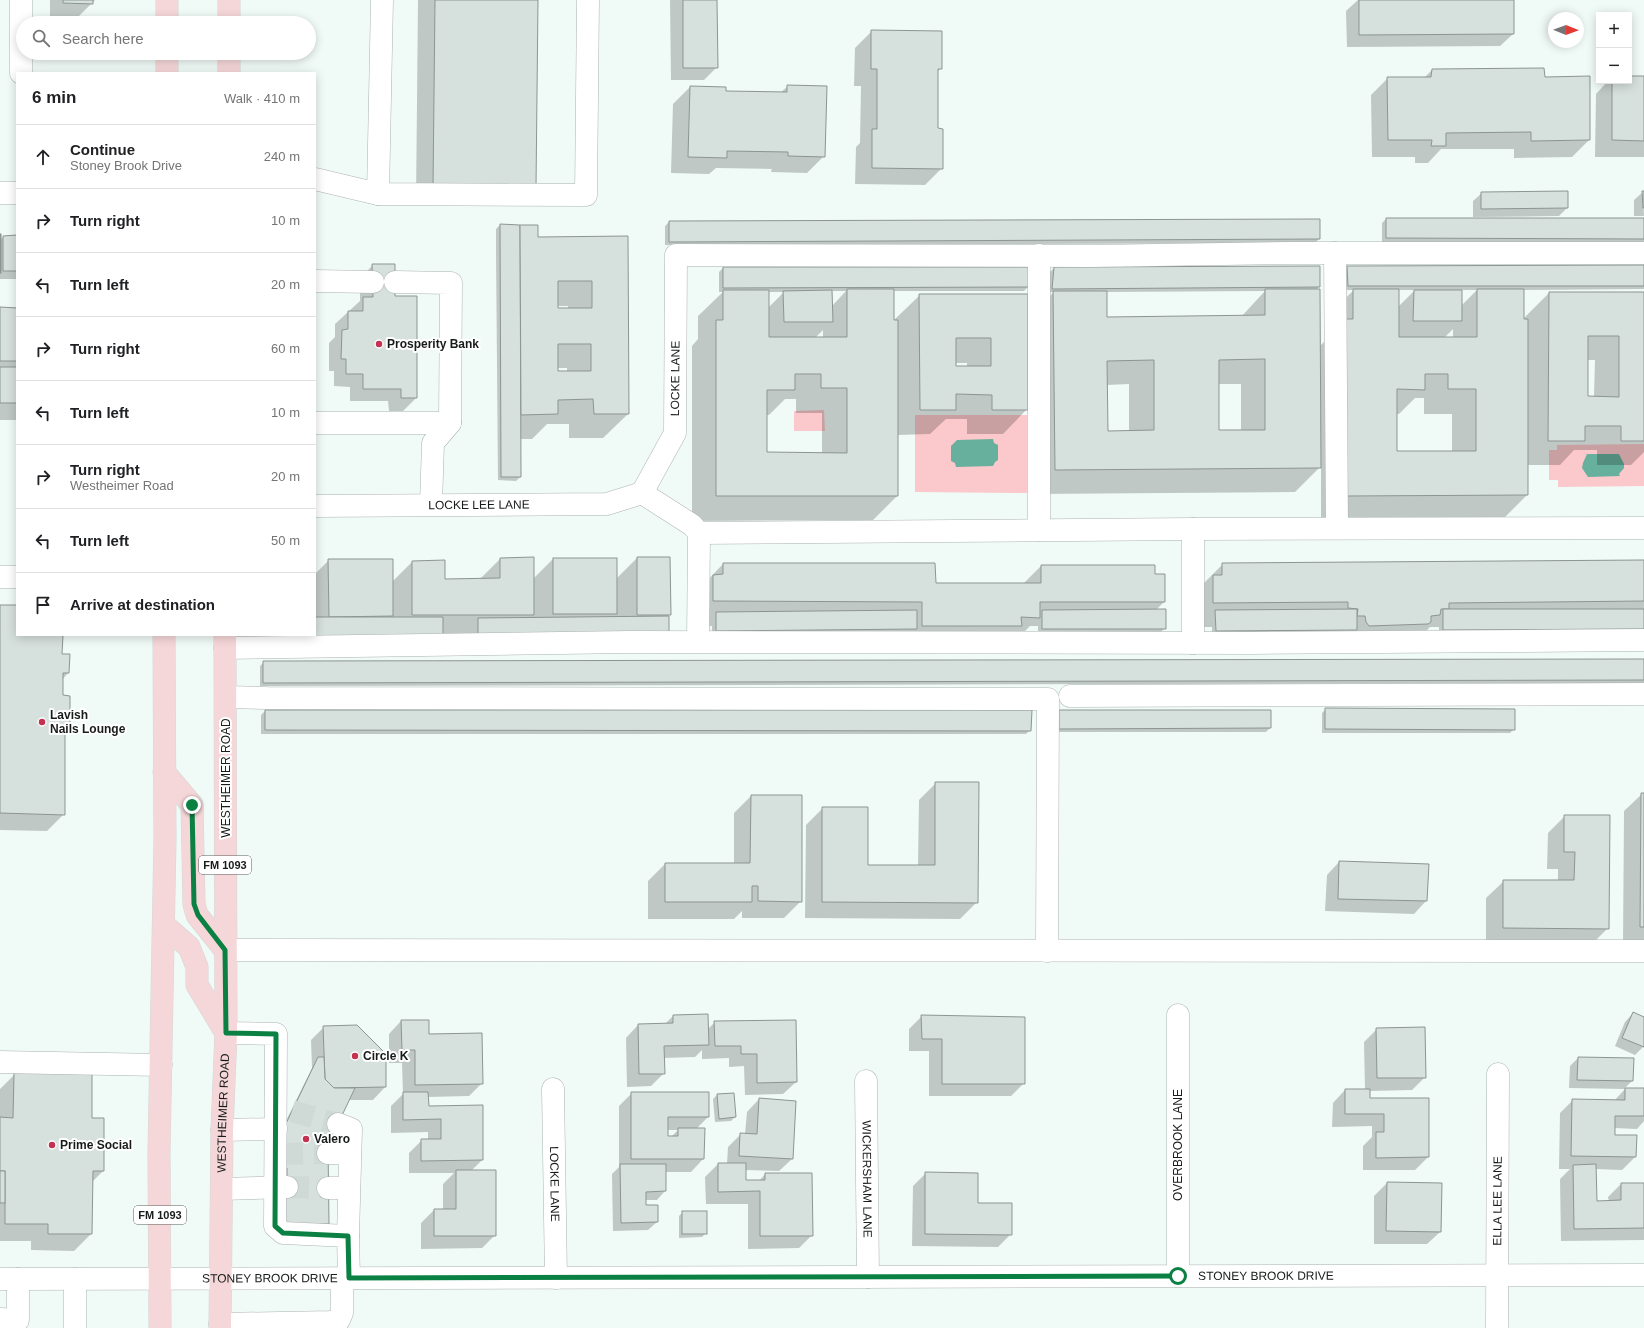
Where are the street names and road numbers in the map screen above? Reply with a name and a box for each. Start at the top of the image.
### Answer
street label: LOCKE LANE [668,341,683,416]
street label: LOCKE LEE LANE [428,498,530,512]
street label: WESTHEIMER ROAD [219,718,233,838]
road number: FM 1093 [199,856,251,874]
street label: WESTHEIMER ROAD [215,1053,232,1173]
street label: OVERBROOK LANE [1171,1089,1185,1201]
street label: WICKERSHAM LANE [859,1120,875,1238]
street label: LOCKE LANE [547,1146,562,1222]
street label: ELLA LEE LANE [1490,1156,1505,1246]
road number: FM 1093 [134,1206,186,1224]
street label: STONEY BROOK DRIVE [1198,1269,1334,1283]
street label: STONEY BROOK DRIVE [202,1271,338,1286]

